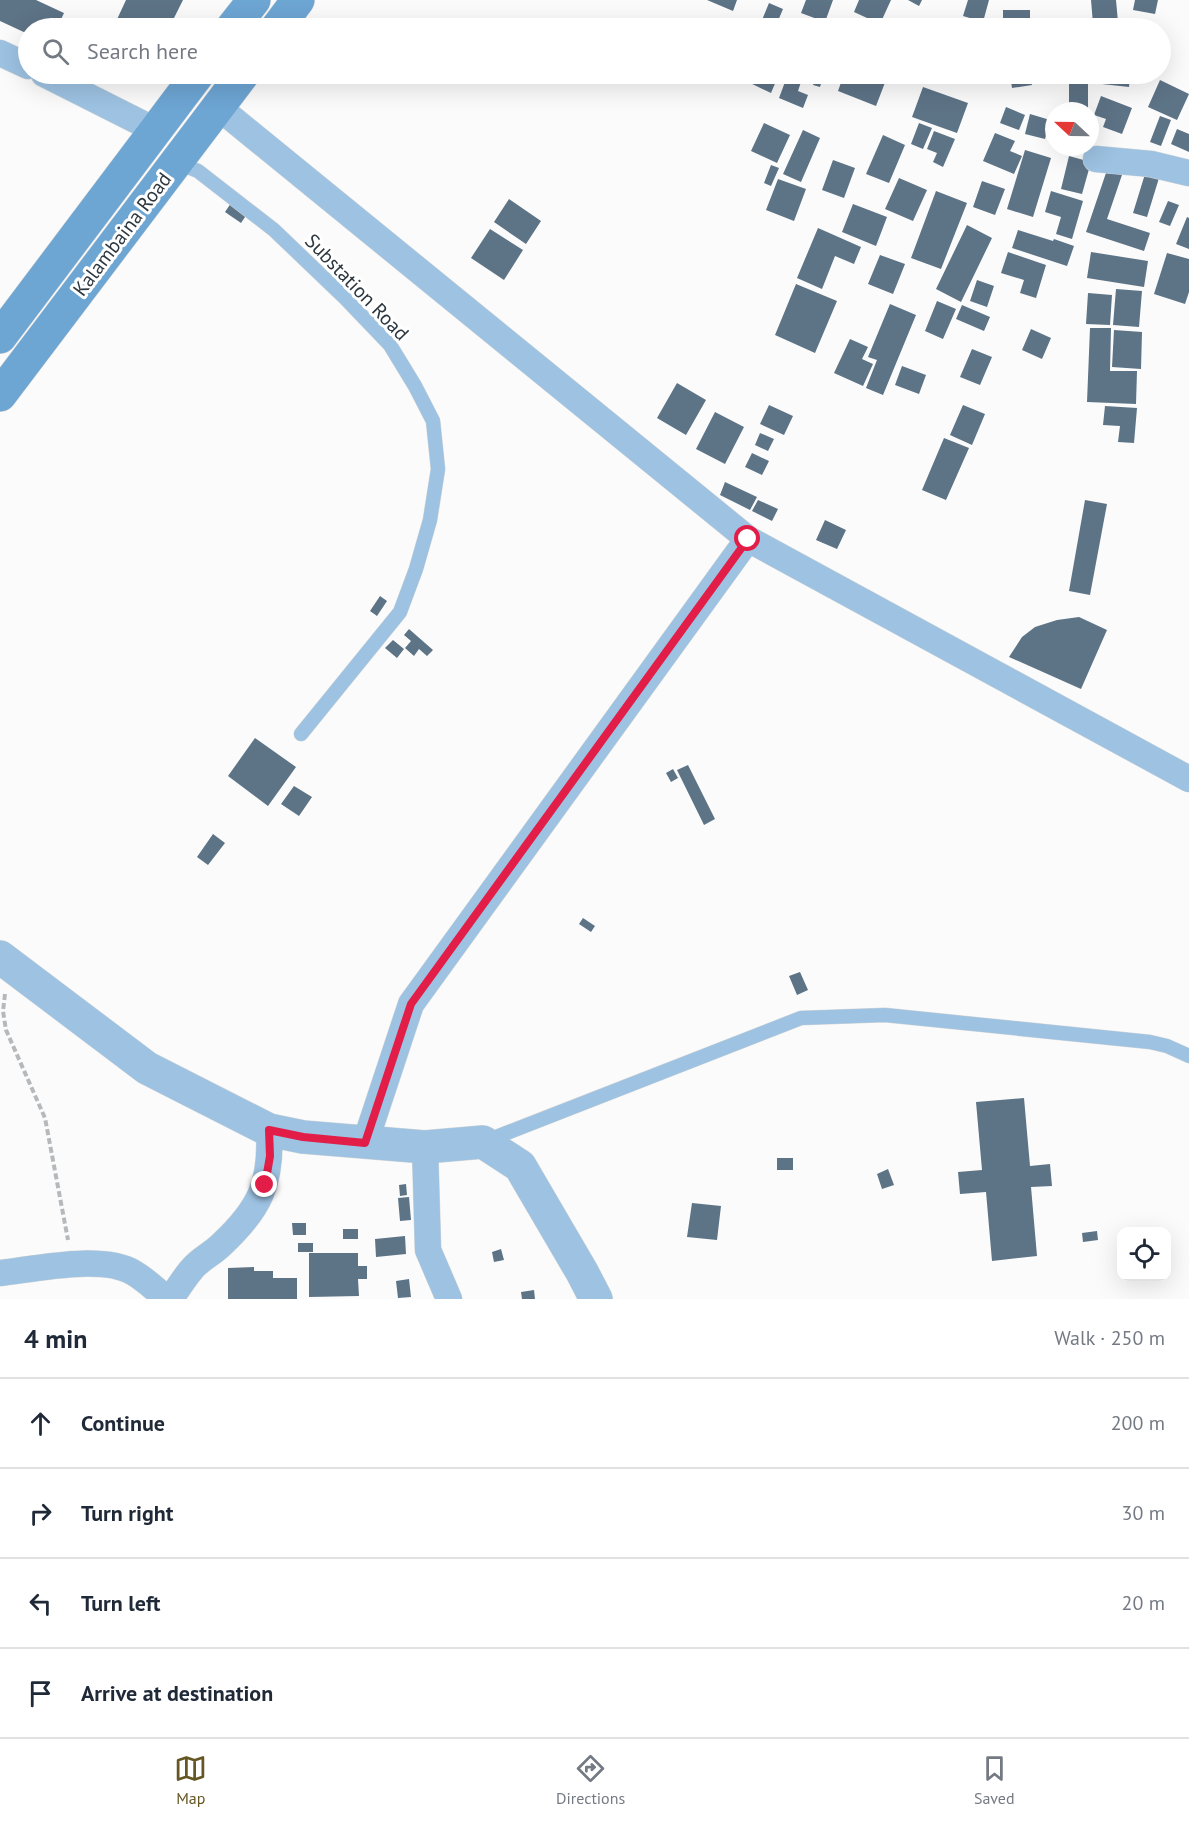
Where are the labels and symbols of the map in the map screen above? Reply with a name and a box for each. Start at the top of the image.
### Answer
north arrow [1045,102,1099,156]
street label: Kalambaina Road [67,167,177,301]
street label: Substation Road [299,228,415,346]
route start [734,525,760,551]
route end [251,1171,277,1197]

